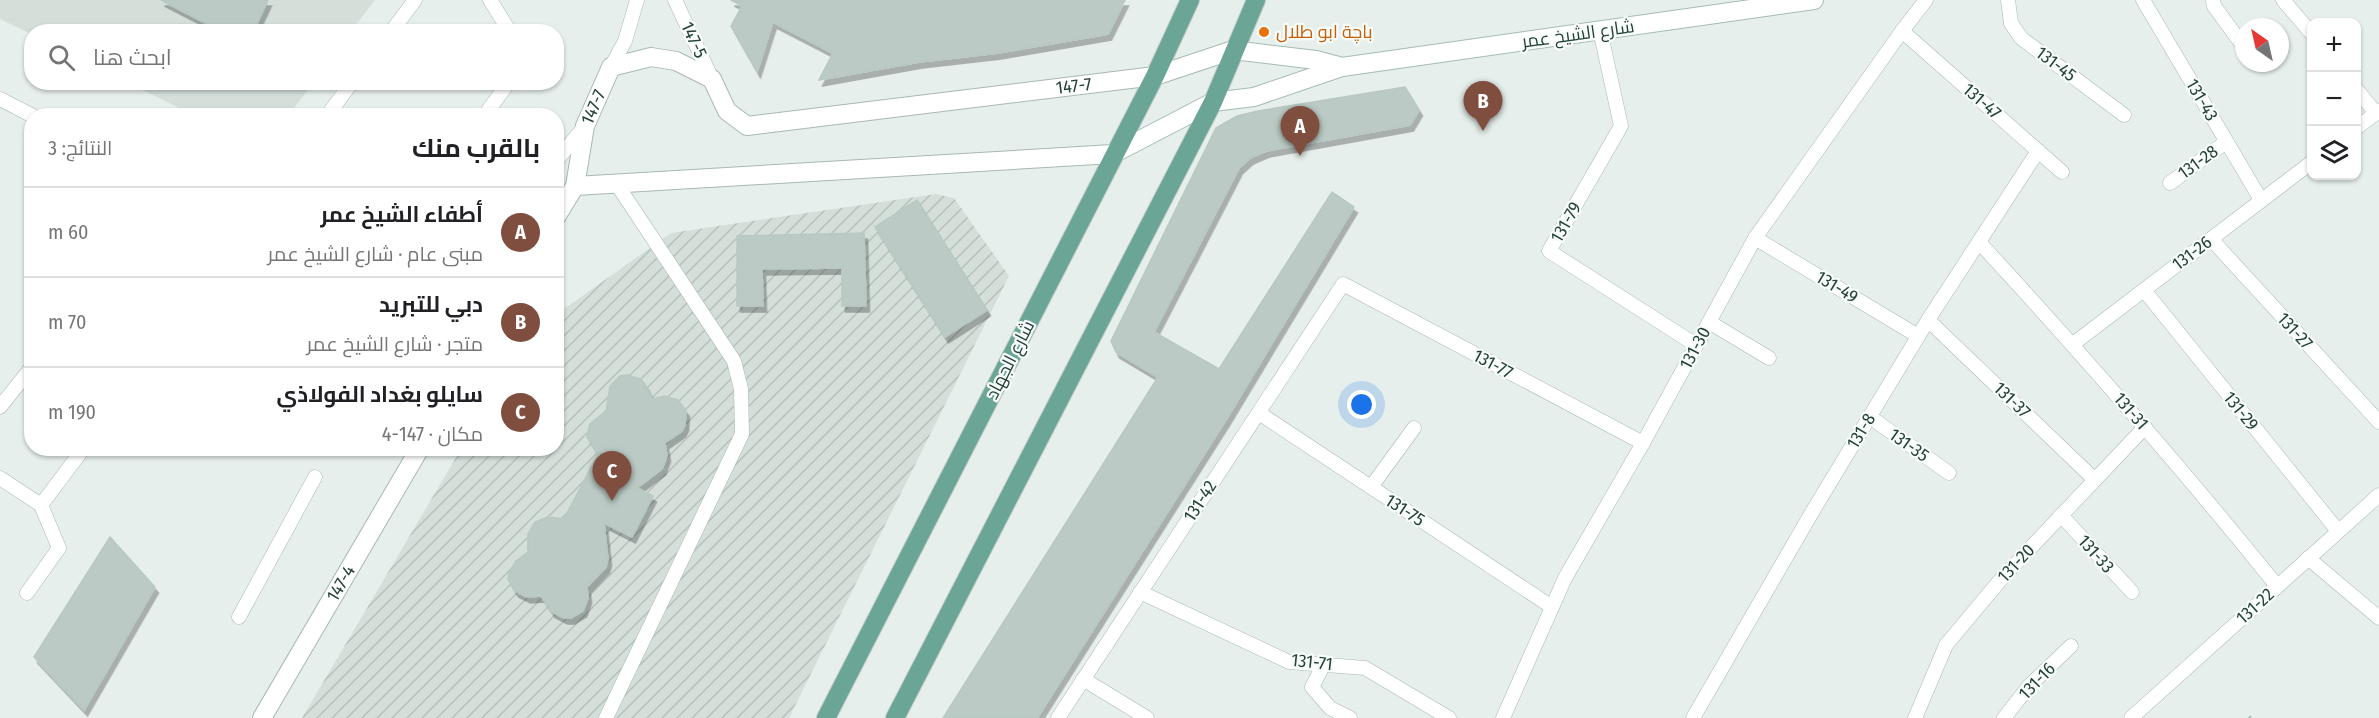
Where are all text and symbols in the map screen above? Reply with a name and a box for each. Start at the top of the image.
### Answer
street label: شارع الشيخ عمر [1519,15,1636,54]
street label: 147-5 [676,18,712,62]
north arrow [2235,18,2289,72]
map controls [2307,18,2361,180]
button: + [2307,18,2361,72]
place label: باچة ابو طلال [1276,21,1372,44]
search box [24,24,564,90]
marker: باچة ابو طلال [1257,25,1271,39]
icon: search [45,41,78,74]
street label: 131-45 [2031,42,2081,86]
text: ابحث هنا [93,44,172,71]
button: − [2307,72,2361,126]
street label: 147-7 [1055,73,1093,99]
street label: 131-43 [2181,75,2223,125]
street label: 131-47 [1958,78,2006,124]
pin: B [1464,82,1502,131]
street label: 147-7 [576,86,611,128]
pin: A [1280,106,1320,156]
button: layers [2307,126,2361,180]
text: بالقرب منك [412,133,540,164]
text: النتائج: 3 [48,136,112,160]
street label: 131-28 [2174,140,2222,184]
street label: 131-79 [1546,198,1586,246]
text: أطفاء الشيخ عمر [321,201,483,228]
text: 60 m [48,220,88,244]
text: A [515,220,526,244]
street label: 131-26 [2168,231,2216,275]
text: مبنى عام · شارع الشيخ عمر [267,242,483,266]
street label: 131-49 [1812,266,1862,308]
text: دبي للتبريد [379,291,483,318]
street label: 131-27 [2273,308,2317,354]
text: 70 m [48,310,86,334]
text: B [515,310,526,334]
street label: شارع الجهاد [981,317,1040,404]
street label: 131-30 [1675,323,1715,373]
text: متجر · شارع الشيخ عمر [307,332,483,356]
street label: 131-77 [1469,344,1517,384]
street label: 131-37 [1989,377,2035,423]
text: سايلو بغداد الفولاذي [276,381,483,408]
street label: 131-29 [2219,387,2263,435]
street label: 131-31 [2109,388,2153,434]
your location [1347,390,1376,419]
text: 190 m [48,400,96,424]
text: C [515,400,526,424]
street label: 131-8 [1842,409,1880,453]
text: مكان · 147-4 [382,422,483,446]
street label: 131-35 [1885,423,1933,467]
pin: C [592,452,632,501]
street label: 131-42 [1179,476,1221,526]
street label: 131-75 [1381,489,1429,531]
street label: 131-33 [2073,530,2119,578]
street label: 131-20 [1993,539,2039,587]
street label: 147-4 [322,561,360,605]
street label: 131-22 [2232,583,2278,629]
street label: 131-71 [1290,649,1334,675]
street label: 131-16 [2014,658,2060,704]

